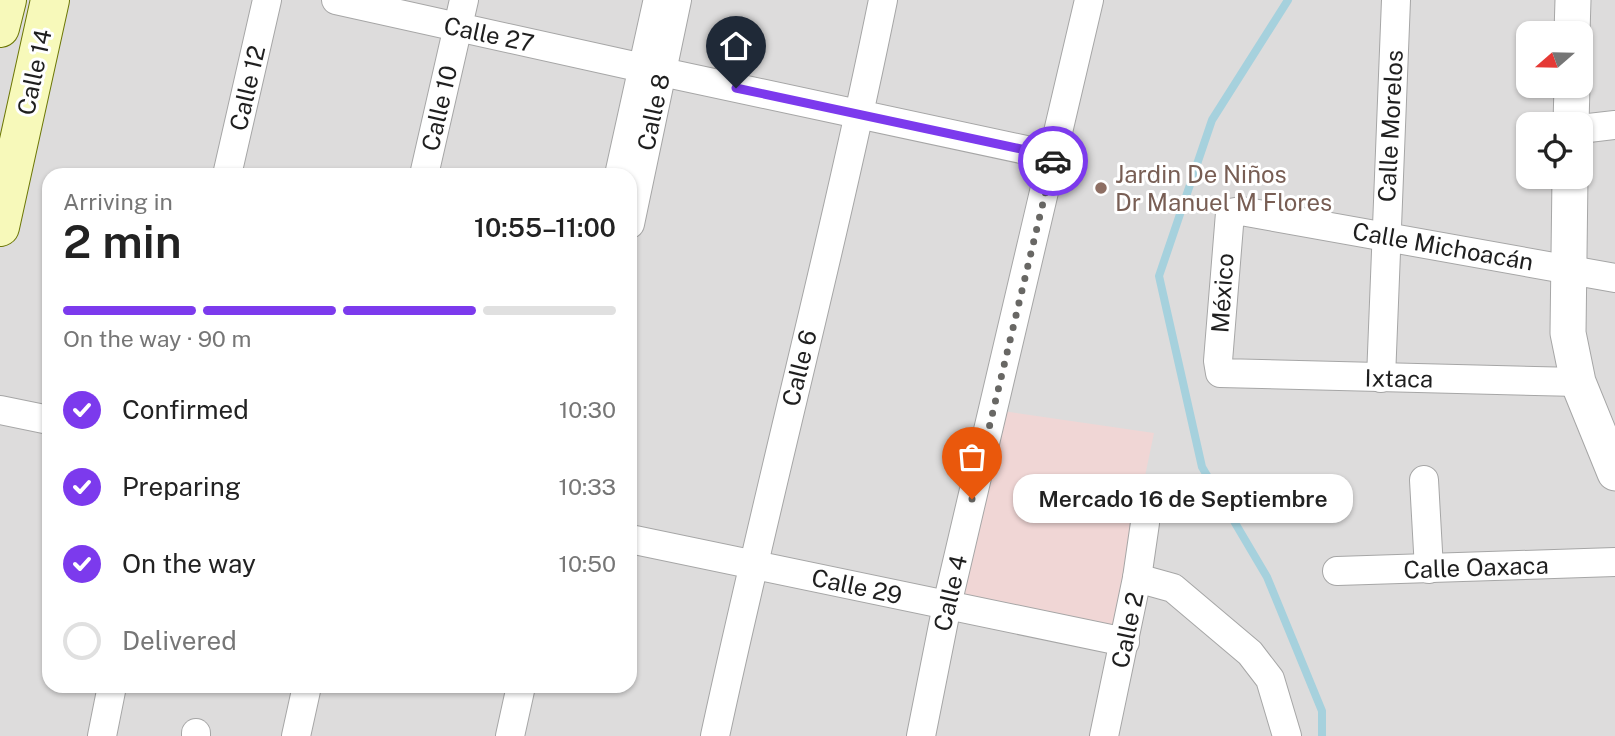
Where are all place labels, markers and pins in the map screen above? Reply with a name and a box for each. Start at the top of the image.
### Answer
pin [706,16,766,88]
place label: Jardin De Niños Dr Manuel M Flores [1115,160,1332,216]
marker: Jardin De Niños Dr Manuel M Flores [1093,180,1109,196]
pin [942,427,1002,499]
callout: Mercado 16 de Septiembre [1014,475,1354,524]

